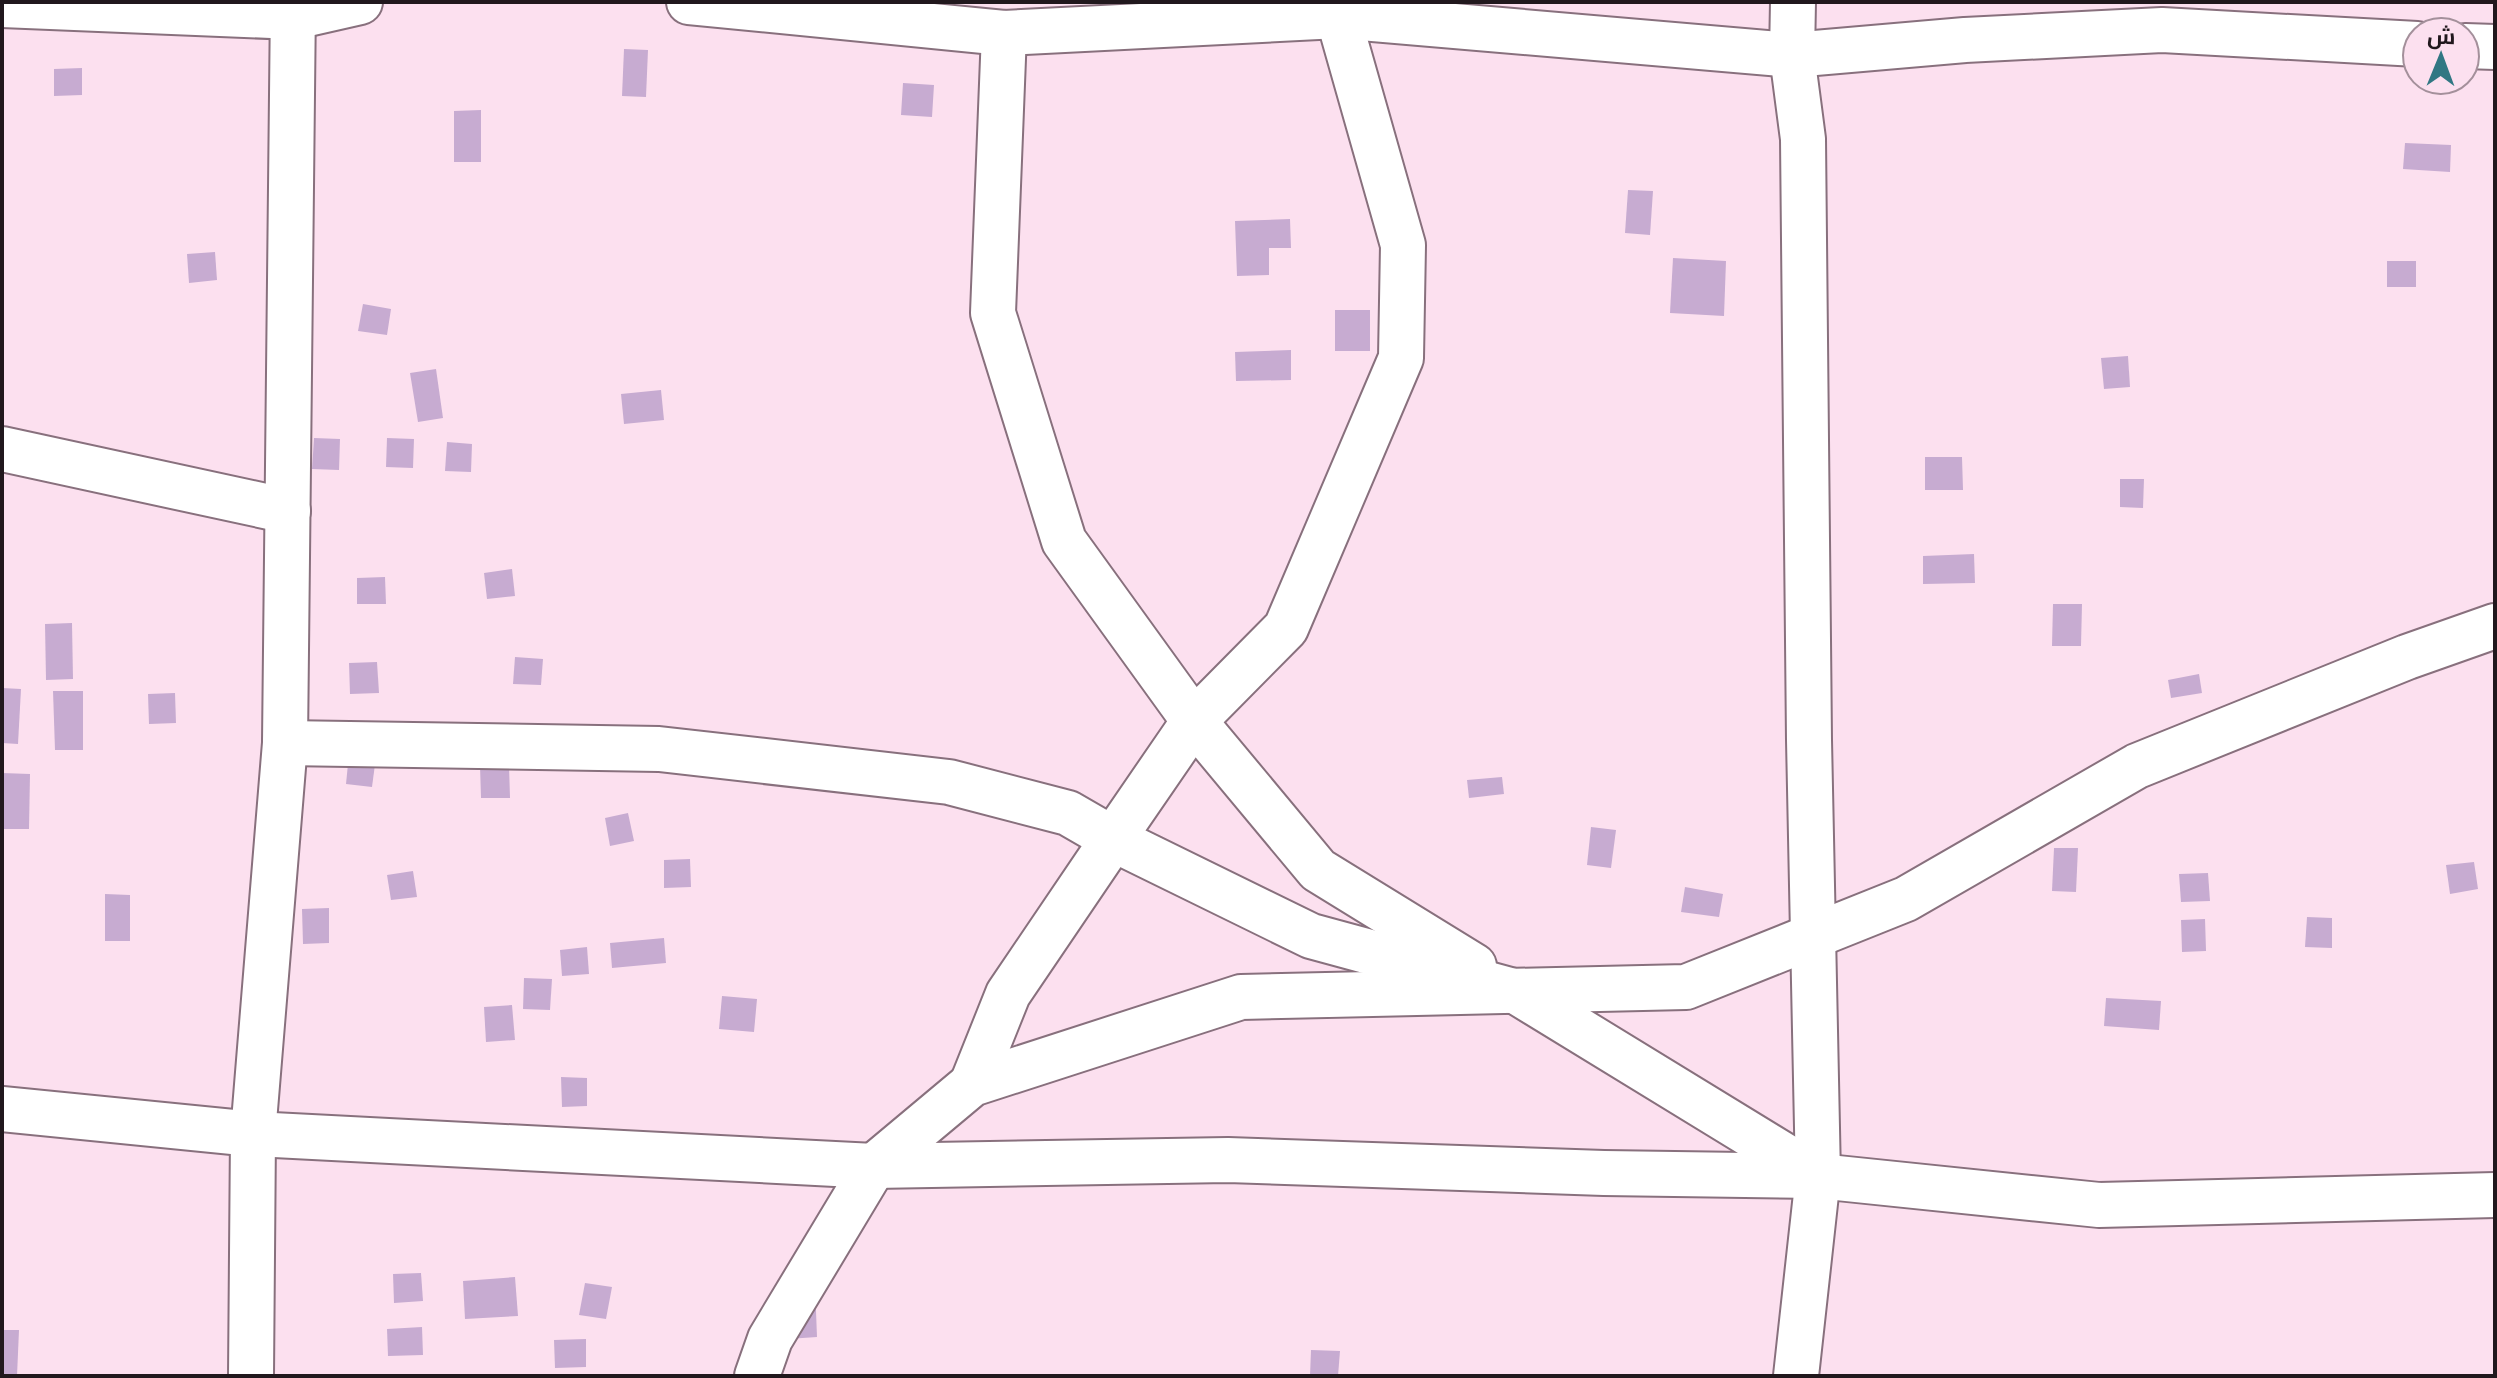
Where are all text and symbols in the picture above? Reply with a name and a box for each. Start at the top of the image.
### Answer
north arrow [2401,16,2481,96]
text: ش [2427,25,2456,50]

